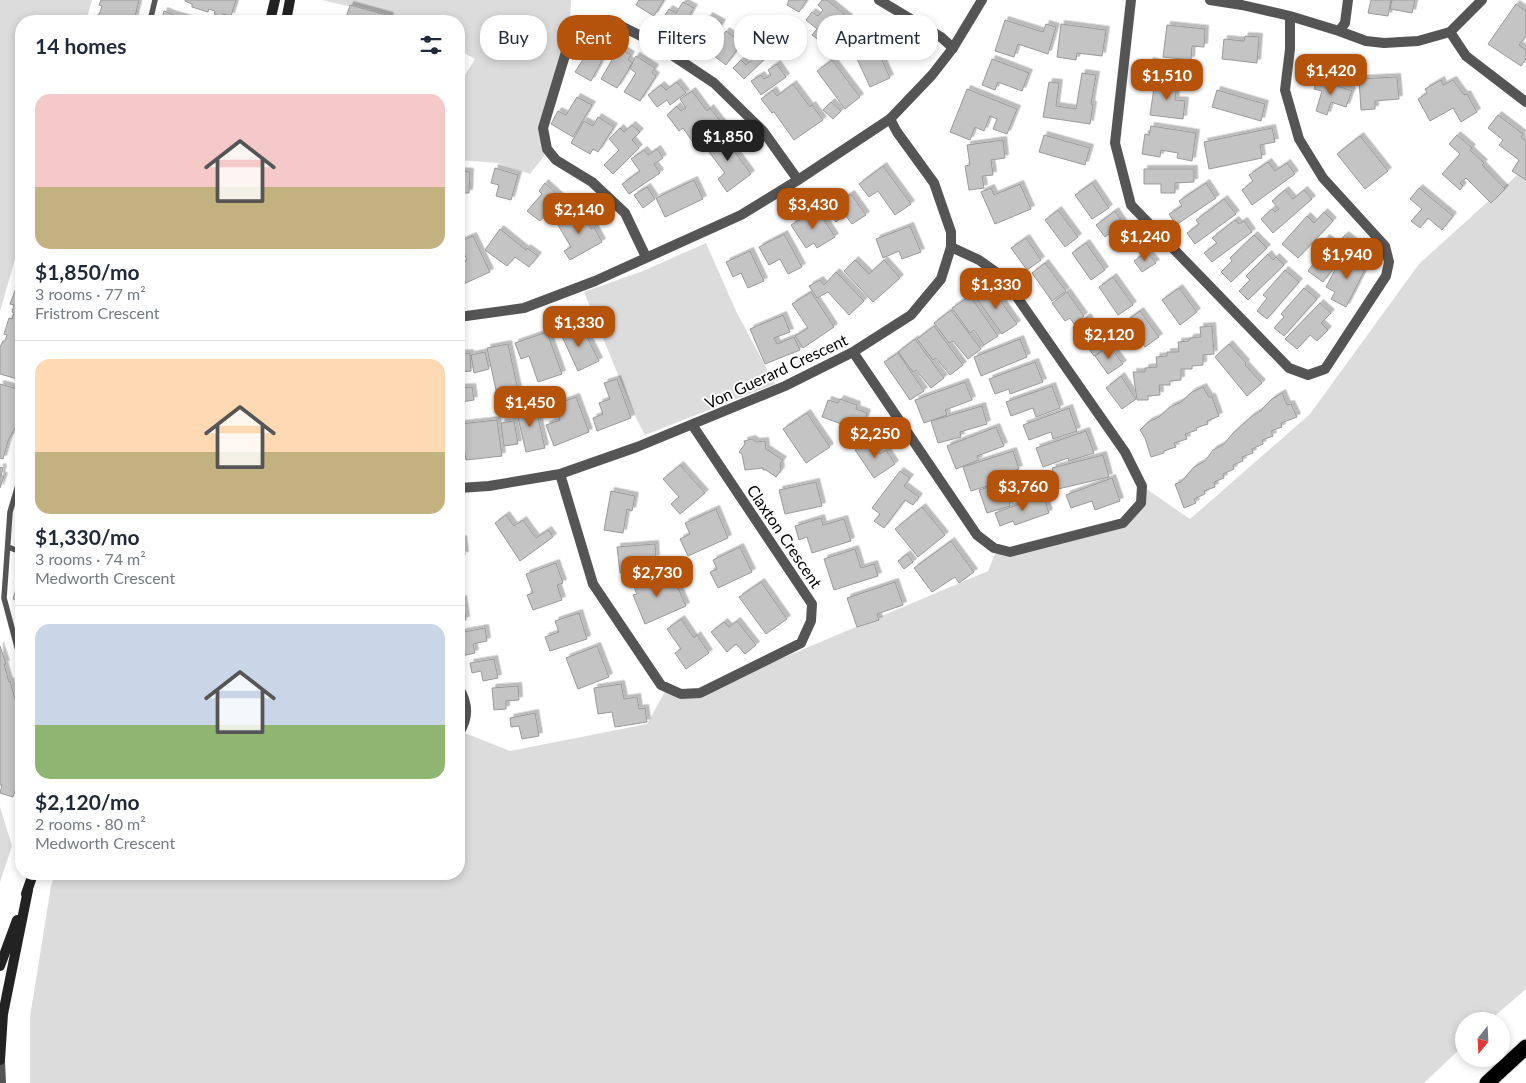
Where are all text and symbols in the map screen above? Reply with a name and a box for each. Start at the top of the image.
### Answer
chip: Buy [480,15,547,60]
chip: Rent [557,15,629,60]
chip: Filters [639,15,724,60]
chip: New [734,15,807,60]
chip: Apartment [817,15,938,60]
icon: filters [417,31,445,59]
text: 14 homes [35,33,126,58]
pin: $1,420 [1290,54,1372,96]
pin: $1,510 [1126,58,1208,101]
text: $1,420 [1306,60,1356,79]
text: $1,510 [1142,65,1192,84]
pin: $1,850 [687,120,769,162]
icon: home [195,126,285,216]
text: $1,850 [703,126,753,145]
pin: $3,430 [772,188,854,230]
pin: $2,140 [538,192,620,235]
text: $3,430 [788,194,838,213]
text: $2,140 [554,199,604,218]
pin: $1,240 [1104,220,1186,262]
text: $1,240 [1120,226,1170,245]
pin: $1,940 [1306,238,1388,280]
text: $1,940 [1322,244,1372,263]
text: $1,850/mo [35,259,140,284]
pin: $1,330 [955,268,1037,310]
text: $1,330 [971,274,1021,293]
text: 3 rooms · 77 m² [35,284,146,303]
text: Fristrom Crescent [35,303,160,322]
pin: $1,330 [538,306,620,348]
text: $1,330 [554,312,604,331]
pin: $2,120 [1068,318,1150,360]
text: $2,120 [1084,324,1134,343]
street label: Von Guerard Crescent [702,330,850,412]
pin: $1,450 [489,386,571,428]
icon: home [195,392,285,482]
text: $1,450 [505,392,555,411]
pin: $2,250 [834,416,916,459]
text: $2,250 [850,423,900,442]
pin: $3,760 [982,470,1064,512]
text: $3,760 [998,476,1048,495]
street label: Claxton Crescent [744,481,827,591]
text: $1,330/mo [35,524,140,549]
text: 3 rooms · 74 m² [35,549,146,568]
pin: $2,730 [616,556,698,598]
text: $2,730 [632,562,682,581]
text: Medworth Crescent [35,568,175,587]
icon: home [195,657,285,747]
text: $2,120/mo [35,789,140,814]
text: 2 rooms · 80 m² [35,814,146,833]
text: Medworth Crescent [35,833,175,852]
north arrow [1455,1012,1510,1068]
map controls [1455,1012,1510,1067]

